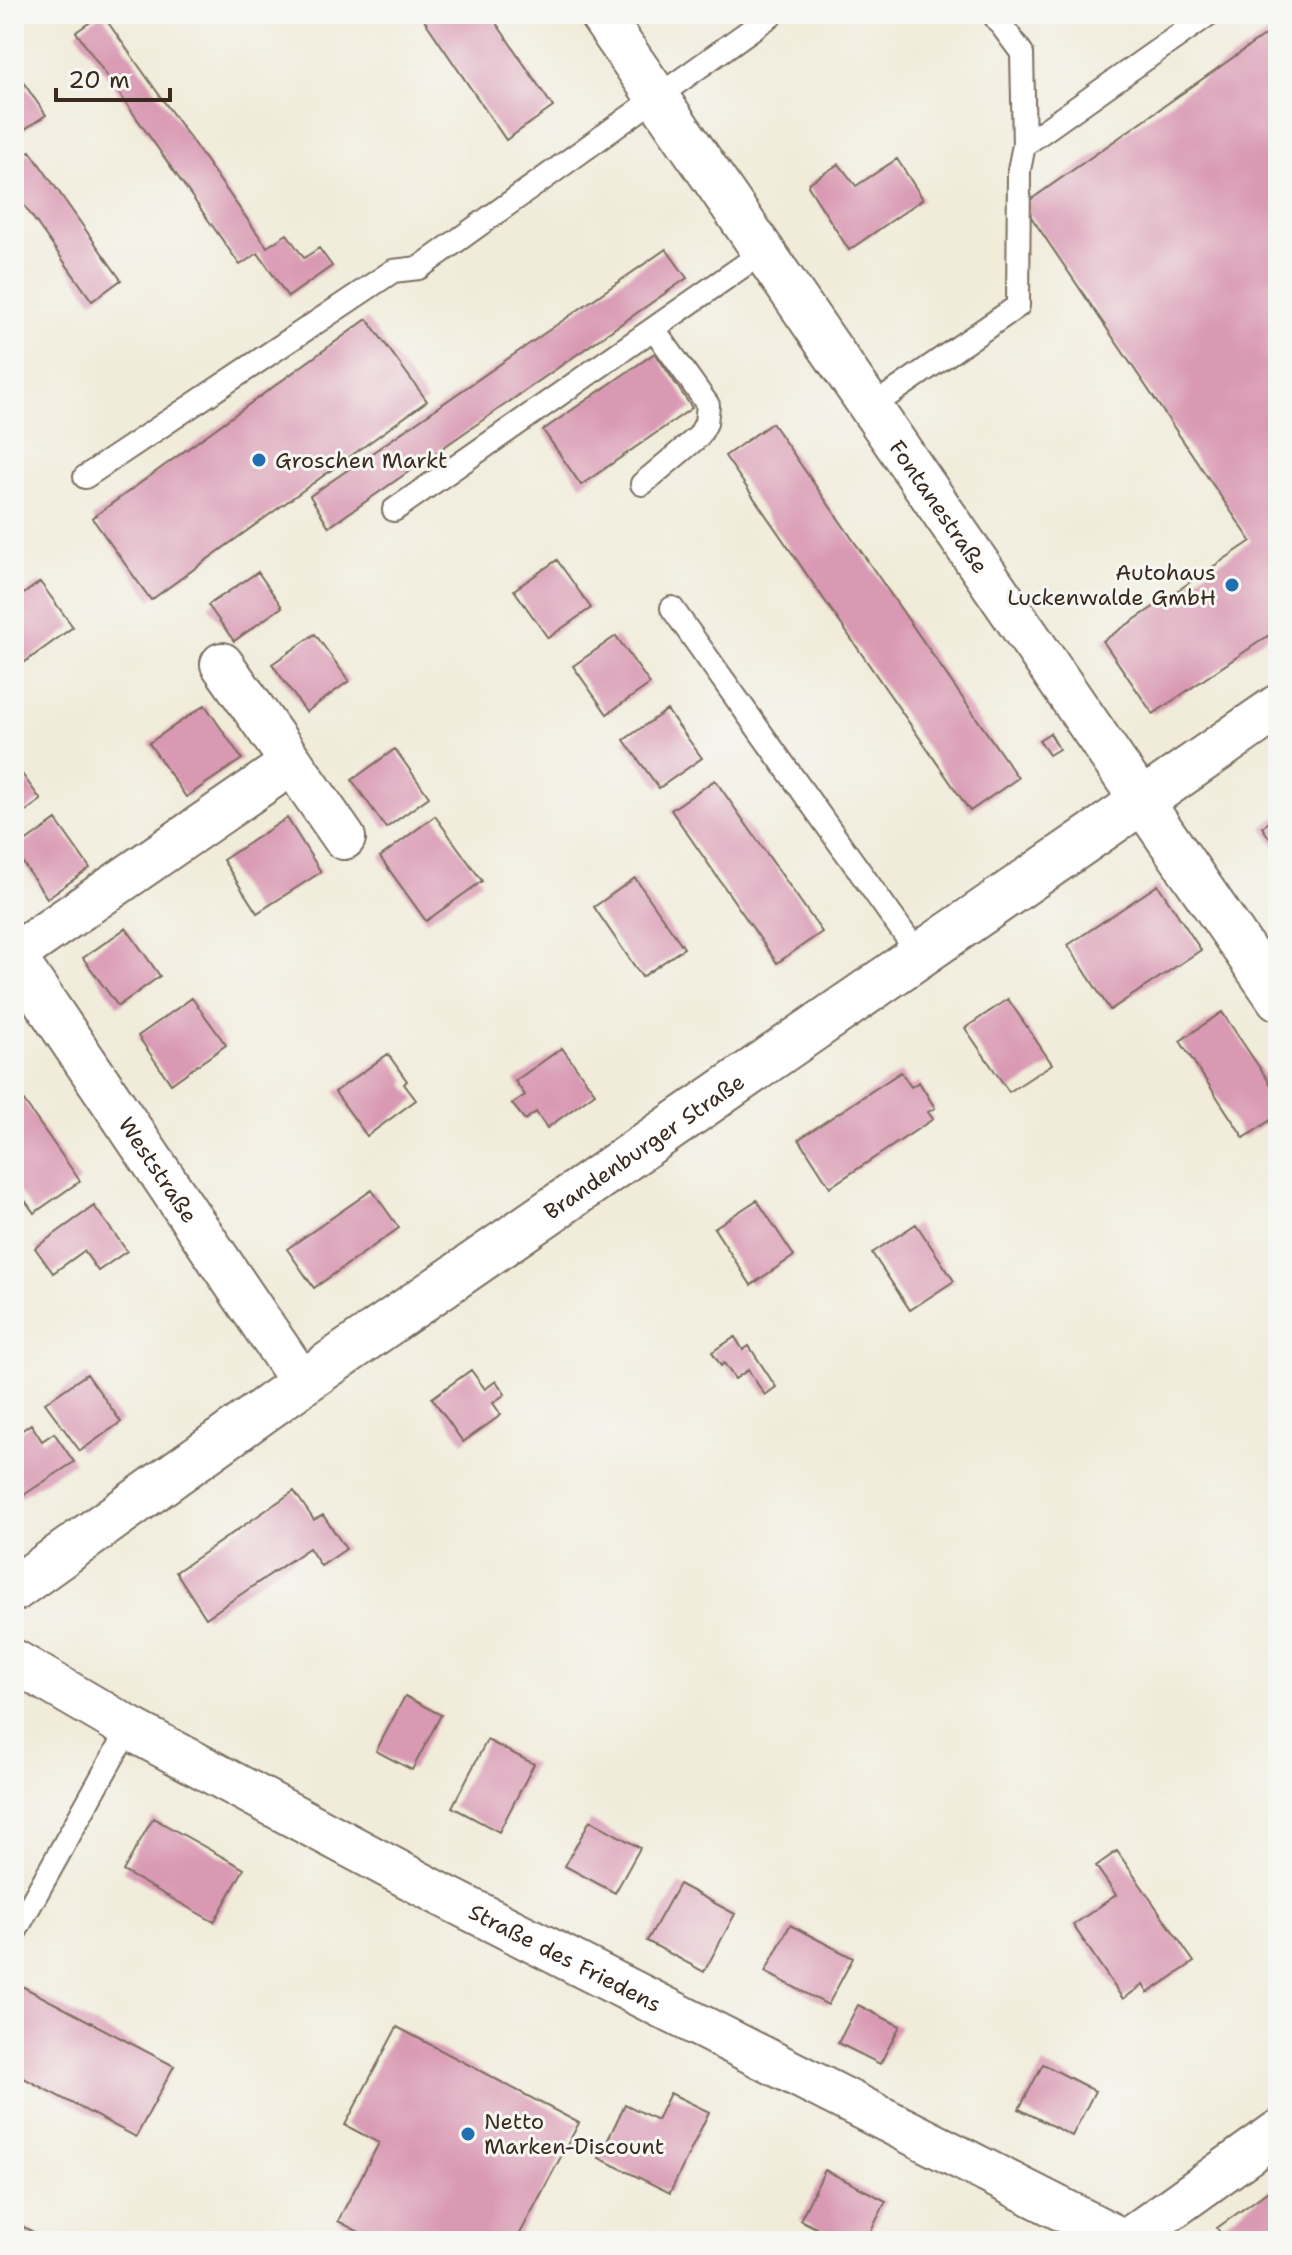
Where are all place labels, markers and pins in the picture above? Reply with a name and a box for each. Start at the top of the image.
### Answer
place label: Groschen Markt [275,446,448,475]
marker: Groschen Markt [250,451,268,469]
place label: Autohaus Luckenwalde GmbH [1007,558,1216,612]
marker: Autohaus Luckenwalde GmbH [1223,576,1241,594]
place label: Netto Marken-Discount [484,2107,664,2161]
marker: Netto Marken-Discount [459,2125,477,2143]

